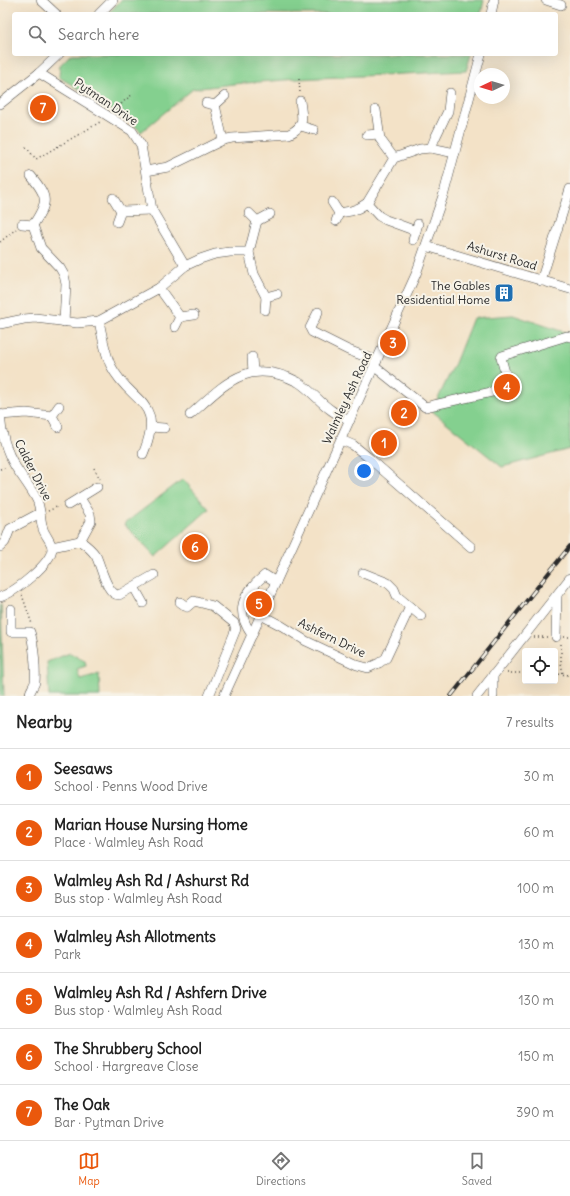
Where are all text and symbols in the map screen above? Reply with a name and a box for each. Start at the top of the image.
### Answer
search box [12,12,558,56]
icon: search [26,23,48,45]
text: Search here [58,25,139,44]
north arrow [474,68,510,104]
street label: Pytman Drive [72,75,141,128]
pin: 7 [30,93,56,123]
street label: Ashurst Road [465,238,539,273]
place label: The Gables Residential Home [396,278,490,307]
building icon: The Gables Residential Home [493,282,515,304]
pin: 3 [380,328,406,358]
street label: Walmley Ash Road [319,349,375,447]
pin: 4 [494,372,520,402]
pin: 2 [391,398,417,428]
pin: 1 [371,428,397,458]
street label: Calder Drive [12,437,55,503]
your location [354,461,374,481]
pin: 6 [182,532,208,562]
pin: 5 [246,589,272,619]
street label: Ashfern Drive [296,615,368,660]
map controls [522,648,558,684]
button: locate [522,648,558,684]
text: Nearby [16,711,72,733]
text: 7 results [506,714,554,731]
text: Seesaws [54,759,113,778]
text: 1 [26,768,32,785]
text: 30 m [524,768,554,785]
text: School · Penns Wood Drive [54,778,208,795]
text: Marian House Nursing Home [54,815,248,834]
text: 2 [25,824,33,841]
text: 60 m [523,824,554,841]
text: Place · Walmley Ash Road [54,834,203,851]
text: Walmley Ash Rd / Ashurst Rd [54,871,249,890]
text: 3 [25,880,33,897]
text: 100 m [517,880,554,897]
text: Bus stop · Walmley Ash Road [54,890,222,907]
text: Walmley Ash Allotments [54,927,216,946]
text: 4 [25,936,33,953]
text: 130 m [518,936,554,953]
text: Park [54,946,81,963]
text: Walmley Ash Rd / Ashfern Drive [54,983,267,1002]
text: 5 [25,992,33,1009]
text: 130 m [518,992,554,1009]
text: Bus stop · Walmley Ash Road [54,1002,222,1019]
text: The Shrubbery School [54,1039,202,1058]
text: 6 [25,1048,33,1065]
text: 150 m [518,1048,554,1065]
text: School · Hargreave Close [54,1058,199,1075]
text: The Oak [54,1095,110,1114]
text: 7 [26,1104,32,1121]
text: 390 m [516,1104,554,1121]
text: Bar · Pytman Drive [54,1114,164,1131]
tab: Map [78,1150,100,1188]
tab: Directions [256,1150,306,1188]
tab: Saved [462,1150,492,1188]

